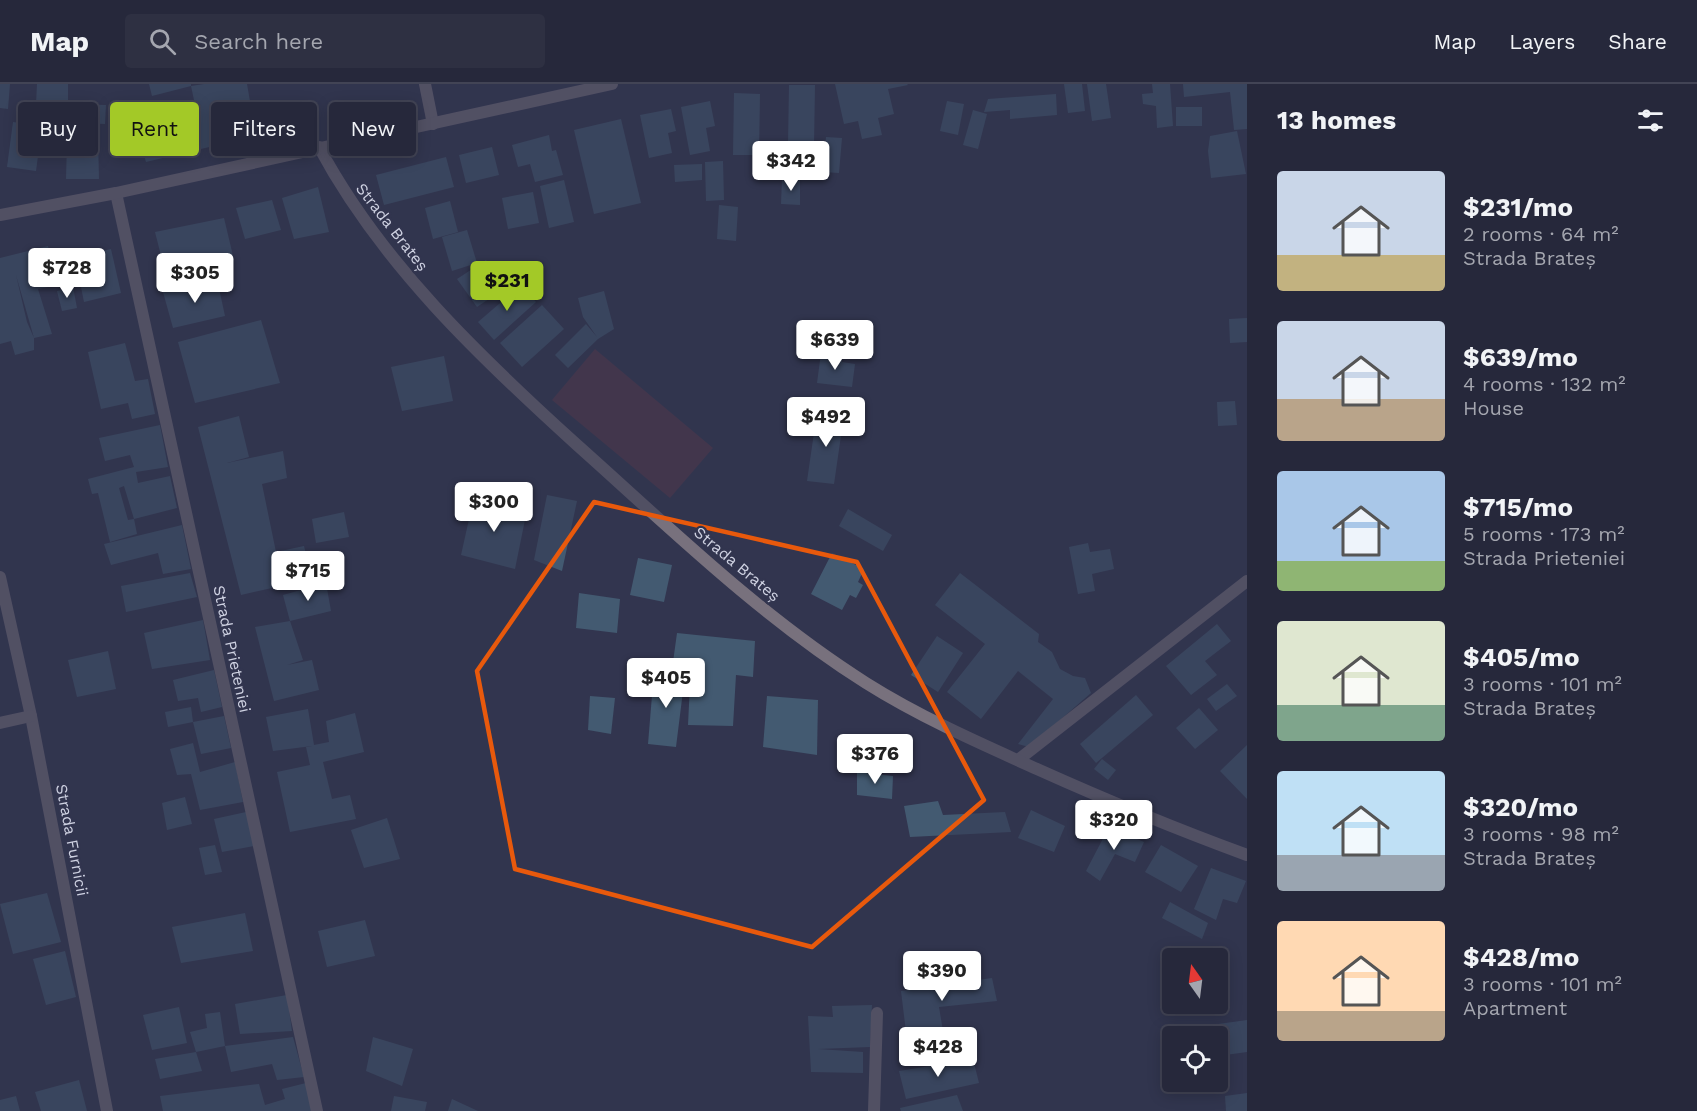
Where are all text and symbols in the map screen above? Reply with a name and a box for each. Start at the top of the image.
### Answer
search box [125,14,545,68]
text: Map [30,25,89,58]
icon: search [146,25,179,58]
text: Search here [194,29,323,54]
text: Map [1433,29,1476,54]
text: Layers [1509,29,1575,54]
text: Share [1608,29,1667,54]
chip: Buy [18,102,98,156]
chip: Rent [110,102,199,156]
chip: Filters [211,102,317,156]
chip: New [329,102,416,156]
icon: filters [1634,104,1667,137]
text: 13 homes [1277,105,1396,135]
pin: $342 [755,141,827,192]
text: $342 [766,148,816,172]
street label: Strada Brateș [352,179,432,275]
text: $231/mo [1463,192,1573,222]
icon: home [1325,195,1397,267]
text: 2 rooms · 64 m² [1463,222,1619,246]
text: Strada Brateș [1463,246,1596,270]
pin: $728 [31,248,103,299]
pin: $305 [159,253,231,304]
text: $728 [42,255,92,279]
text: $305 [170,260,220,284]
pin: $231 [471,261,543,312]
text: $231 [484,268,530,292]
pin: $639 [799,320,871,371]
text: $639 [810,327,860,351]
text: $639/mo [1463,342,1578,372]
icon: home [1325,345,1397,417]
text: 4 rooms · 132 m² [1463,372,1626,396]
text: House [1463,396,1524,420]
pin: $492 [790,397,862,448]
text: $492 [801,404,851,428]
pin: $300 [458,482,530,533]
text: $300 [469,489,519,513]
text: $715/mo [1463,492,1573,522]
icon: home [1325,495,1397,567]
text: 5 rooms · 173 m² [1463,522,1625,546]
street label: Strada Brateș [690,523,784,605]
text: Strada Prieteniei [1463,546,1625,570]
pin: $715 [272,551,344,602]
text: $715 [285,558,331,582]
street label: Strada Prieteniei [209,584,255,714]
text: $405/mo [1463,642,1580,672]
icon: home [1325,645,1397,717]
pin: $405 [630,658,702,709]
text: $405 [641,665,691,689]
text: 3 rooms · 101 m² [1463,672,1622,696]
text: Strada Brateș [1463,696,1596,720]
pin: $376 [839,734,911,785]
text: $376 [851,741,899,765]
street label: Strada Furnicii [52,782,92,898]
text: $320/mo [1463,792,1578,822]
icon: home [1325,795,1397,867]
pin: $320 [1078,800,1150,851]
text: $320 [1089,807,1139,831]
text: 3 rooms · 98 m² [1463,822,1619,846]
text: Strada Brateș [1463,846,1596,870]
text: $428/mo [1463,942,1579,972]
icon: home [1325,945,1397,1017]
north arrow [1162,948,1228,1014]
map controls [1162,948,1228,1092]
pin: $390 [906,951,978,1002]
text: $390 [917,958,967,982]
text: 3 rooms · 101 m² [1463,972,1622,996]
text: Apartment [1463,996,1567,1020]
button: locate [1162,1026,1228,1092]
pin: $428 [902,1027,974,1078]
text: $428 [913,1034,963,1058]

